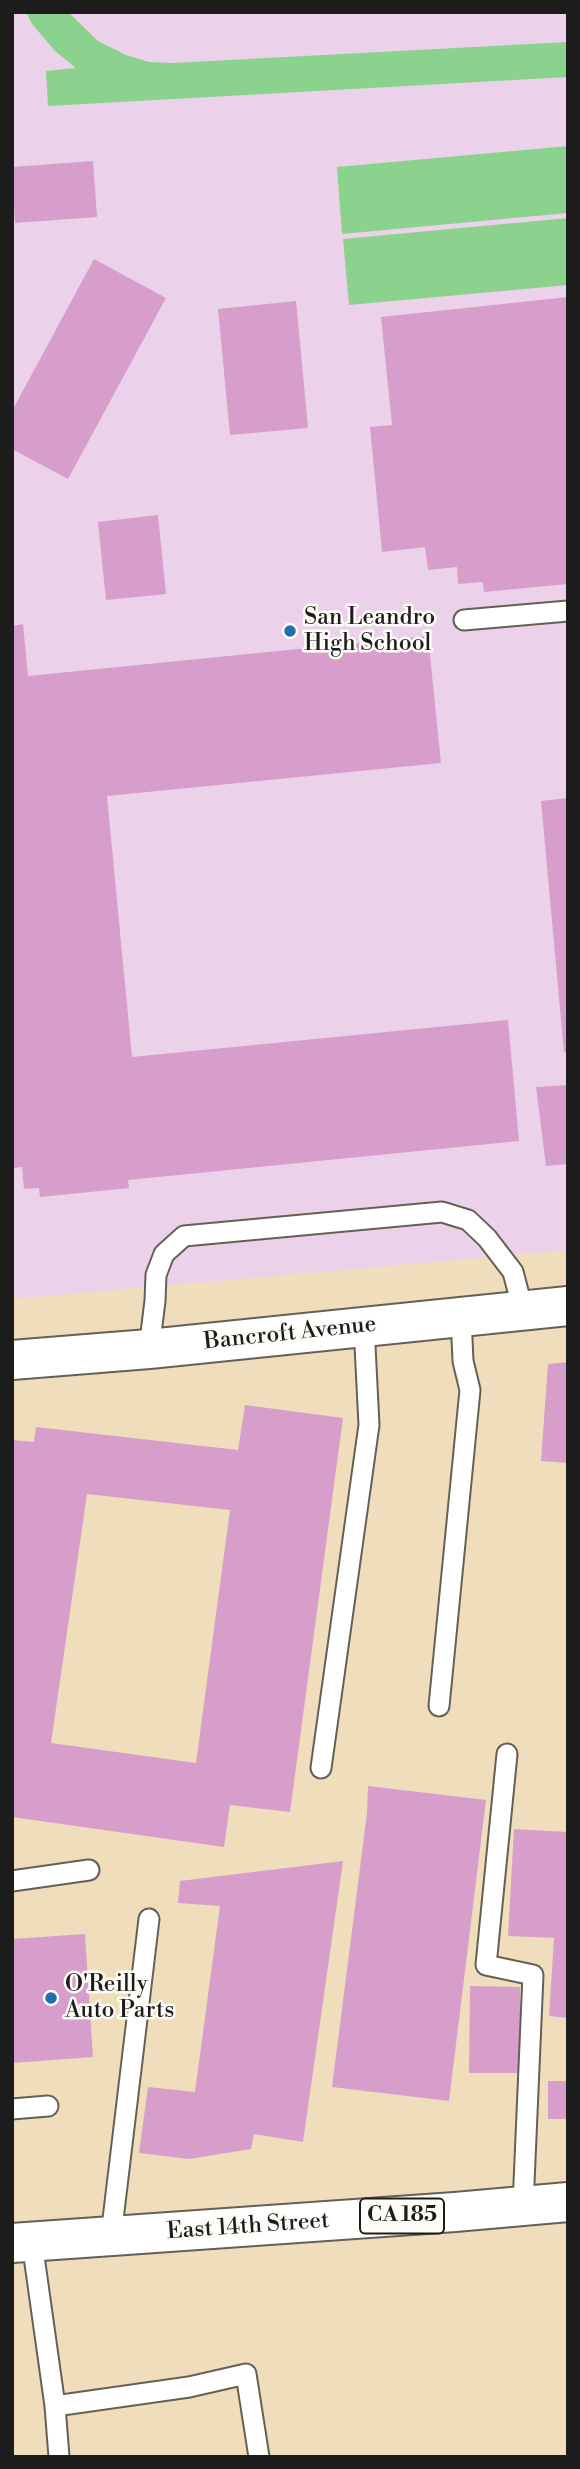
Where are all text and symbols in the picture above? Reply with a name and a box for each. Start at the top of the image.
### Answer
place label: San Leandro High School [304,604,435,658]
marker: San Leandro High School [282,623,298,639]
street label: Bancroft Avenue [202,1311,378,1357]
place label: O'Reilly Auto Parts [65,1971,174,2025]
marker: O'Reilly Auto Parts [43,1990,59,2006]
road number: CA 185 [360,2198,444,2234]
street label: East 14th Street [166,2208,330,2246]

